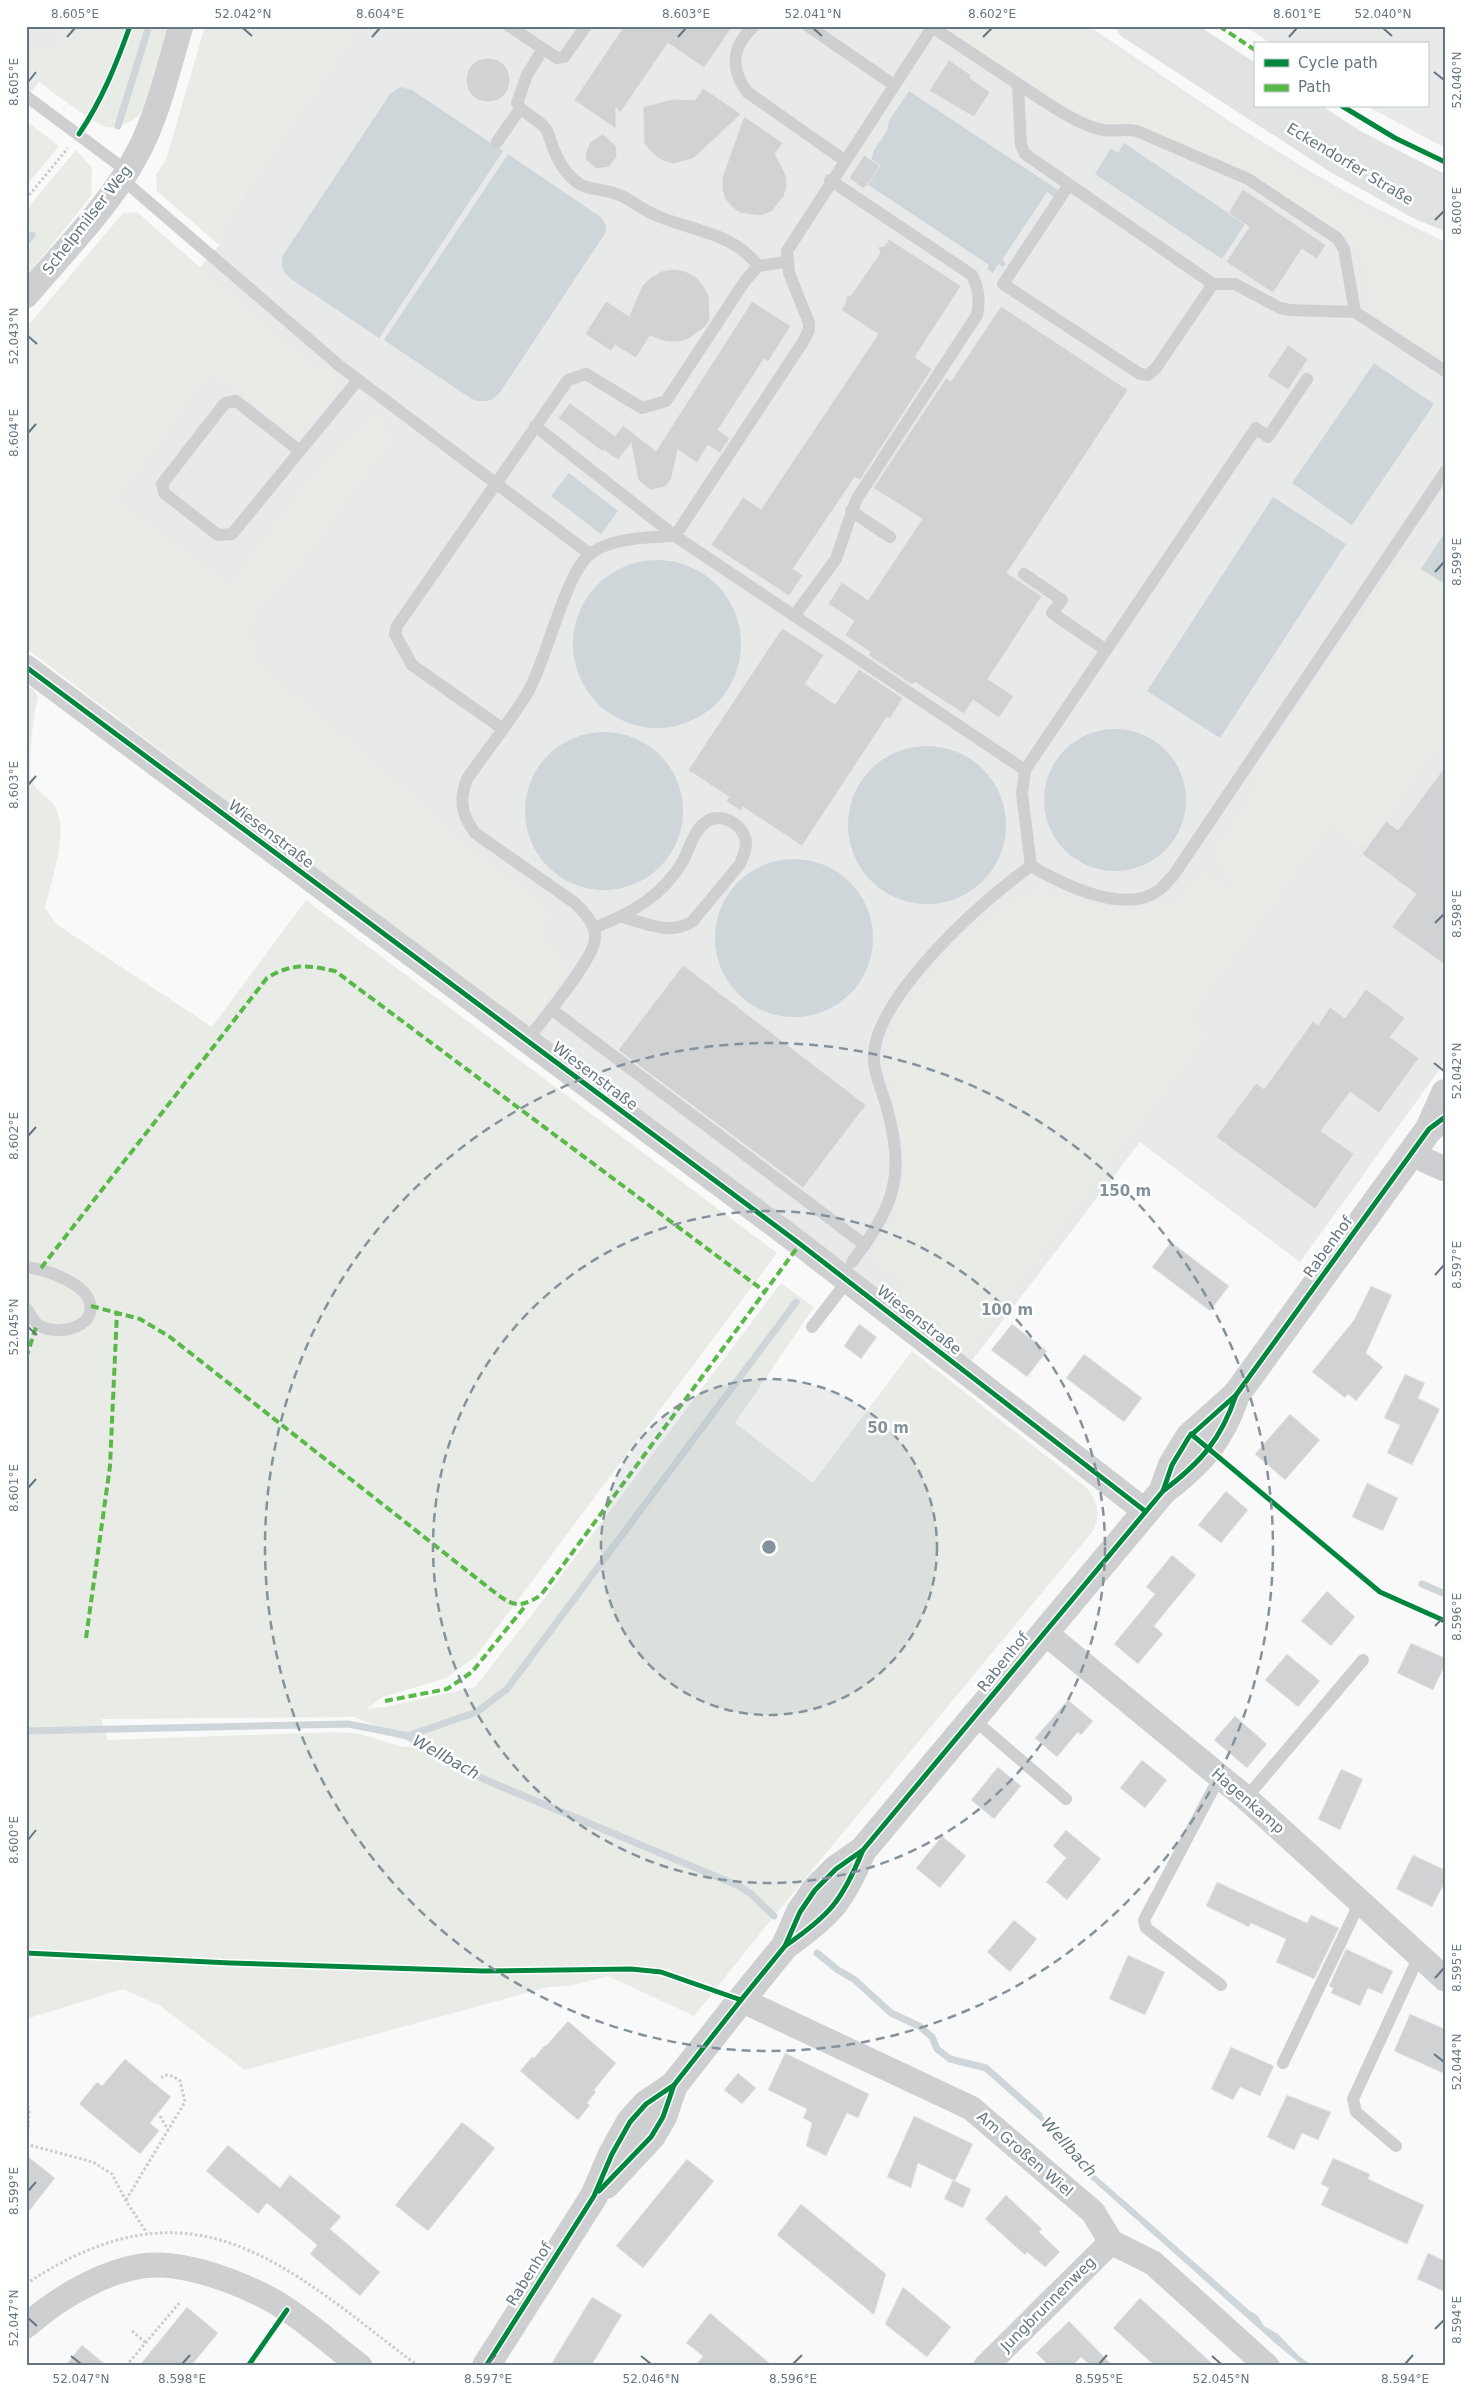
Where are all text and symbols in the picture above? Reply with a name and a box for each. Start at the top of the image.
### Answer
text: 8.605°E [51,7,99,21]
text: 52.042°N [215,7,271,21]
text: 8.604°E [356,7,404,21]
text: 8.603°E [662,7,710,21]
text: 52.041°N [785,7,841,21]
text: 8.602°E [968,7,1016,21]
text: 8.601°E [1273,7,1321,21]
text: 52.040°N [1355,7,1411,21]
legend [1254,42,1428,108]
text: 52.040°N [1450,52,1464,108]
text: Cycle path [1298,54,1378,72]
text: 8.605°E [7,58,21,106]
text: Path [1298,78,1331,96]
street label: Eckendorfer Straße [1283,119,1417,209]
street label: Schelpmilser Weg [39,162,135,278]
text: 8.600°E [1450,187,1464,235]
text: 52.043°N [7,308,21,364]
text: 8.604°E [7,409,21,457]
text: 8.599°E [1450,538,1464,586]
text: 8.603°E [7,761,21,809]
street label: Wiesenstraße [225,796,317,872]
text: 8.598°E [1450,890,1464,938]
street label: Wiesenstraße [549,1038,641,1114]
text: 52.042°N [1450,1043,1464,1099]
text: 8.602°E [7,1112,21,1160]
text: 150 m [1099,1182,1151,1200]
street label: Rabenhof [1300,1212,1357,1281]
text: 8.597°E [1450,1241,1464,1289]
street label: Wiesenstraße [873,1281,965,1359]
text: 52.045°N [7,1299,21,1355]
text: 100 m [981,1301,1033,1319]
text: 50 m [867,1419,909,1437]
text: 8.601°E [7,1464,21,1512]
centre of rings [760,1538,778,1556]
text: 8.596°E [1450,1593,1464,1641]
street label: Rabenhof [974,1628,1033,1695]
water label: Wellbach [409,1731,483,1783]
street label: Hagenkamp [1208,1765,1288,1837]
text: 8.600°E [7,1816,21,1864]
text: 8.595°E [1450,1944,1464,1992]
text: 52.044°N [1450,2034,1464,2090]
street label: Am Großen Wiel [973,2107,1077,2201]
water label: Wellbach [1037,2113,1101,2181]
text: 8.599°E [7,2167,21,2215]
street label: Rabenhof [502,2238,556,2309]
street label: Jungbrunnenweg [996,2253,1099,2356]
text: 52.047°N [7,2290,21,2346]
text: 8.594°E [1450,2296,1464,2344]
text: 52.047°N [53,2372,109,2386]
text: 8.598°E [158,2372,206,2386]
text: 8.597°E [464,2372,512,2386]
text: 52.046°N [623,2372,679,2386]
text: 8.596°E [769,2372,817,2386]
text: 8.595°E [1075,2372,1123,2386]
text: 52.045°N [1193,2372,1249,2386]
text: 8.594°E [1381,2372,1429,2386]

